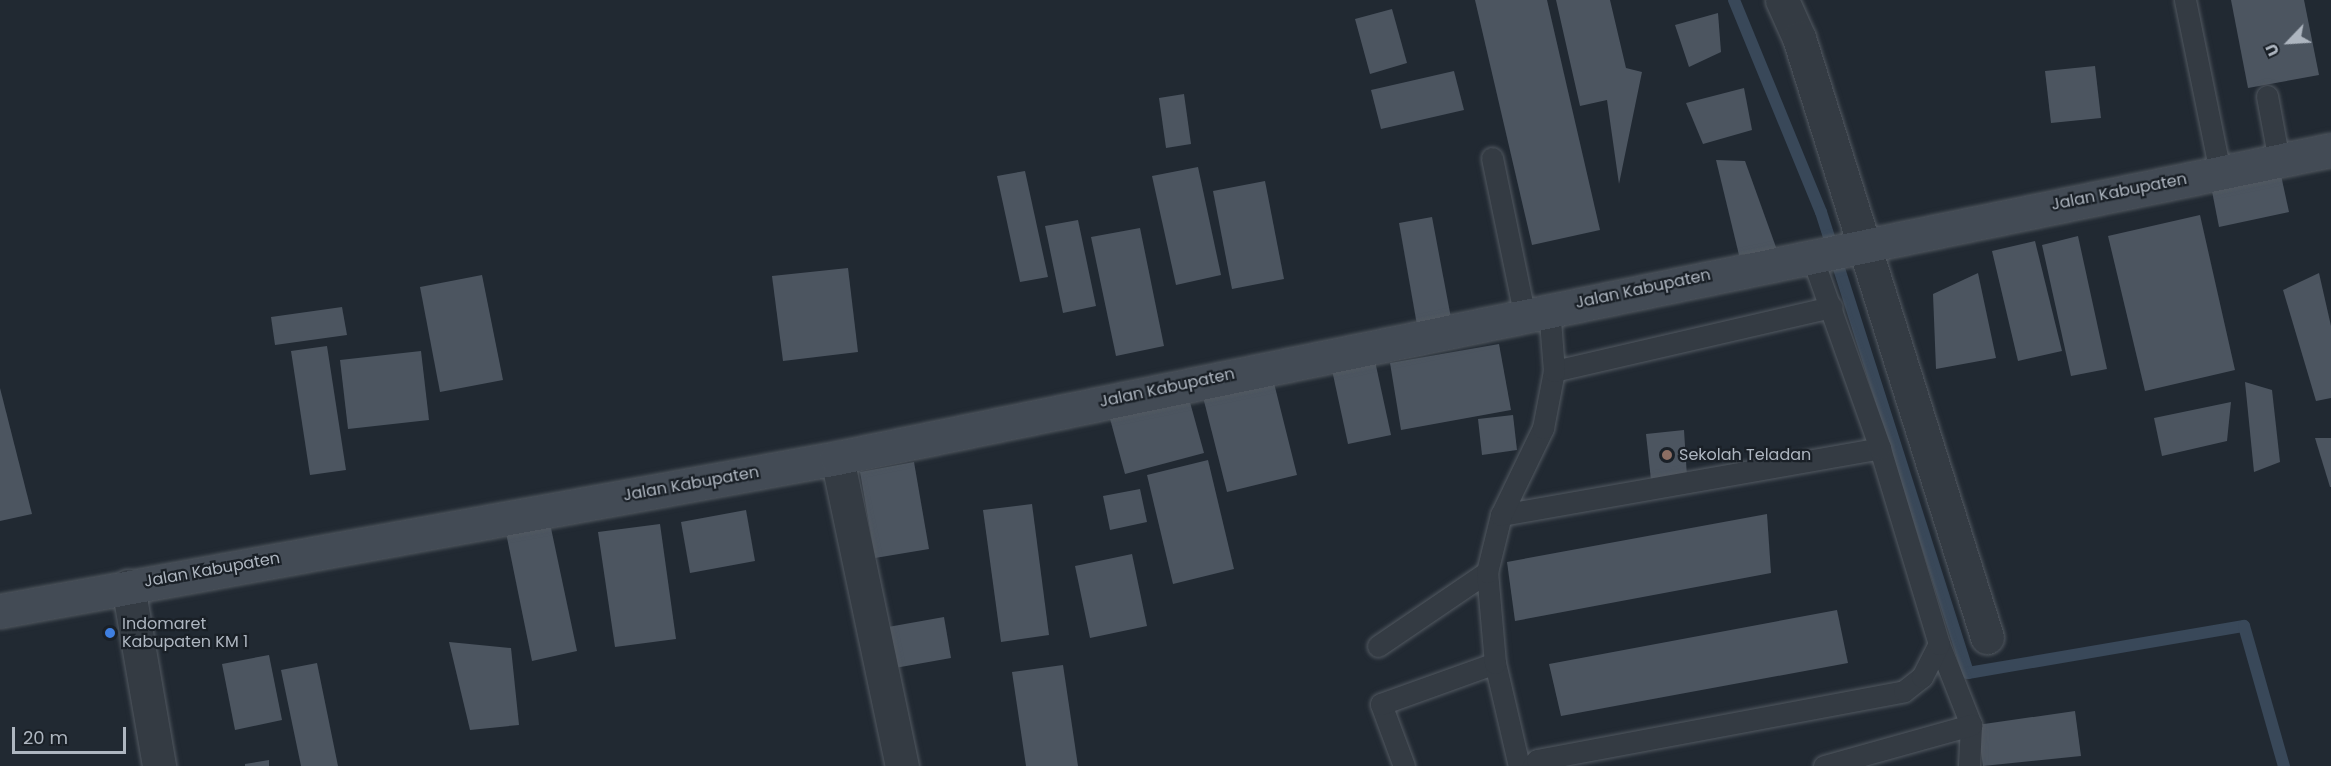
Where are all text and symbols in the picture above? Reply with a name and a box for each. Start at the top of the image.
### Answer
north arrow [2259,12,2319,72]
text: U [2259,40,2285,60]
street label: Jalan Kabupaten [2050,169,2188,215]
street label: Jalan Kabupaten [1574,265,1712,313]
street label: Jalan Kabupaten [1098,364,1236,412]
place label: Sekolah Teladan [1679,445,1811,465]
marker: Sekolah Teladan [1660,448,1674,462]
street label: Jalan Kabupaten [622,463,760,505]
street label: Jalan Kabupaten [143,549,281,591]
place label: Indomaret Kabupaten KM 1 [122,614,248,652]
marker: Indomaret Kabupaten KM 1 [103,626,117,640]
scale bar [15,715,129,753]
text: 20 m [23,725,68,750]

